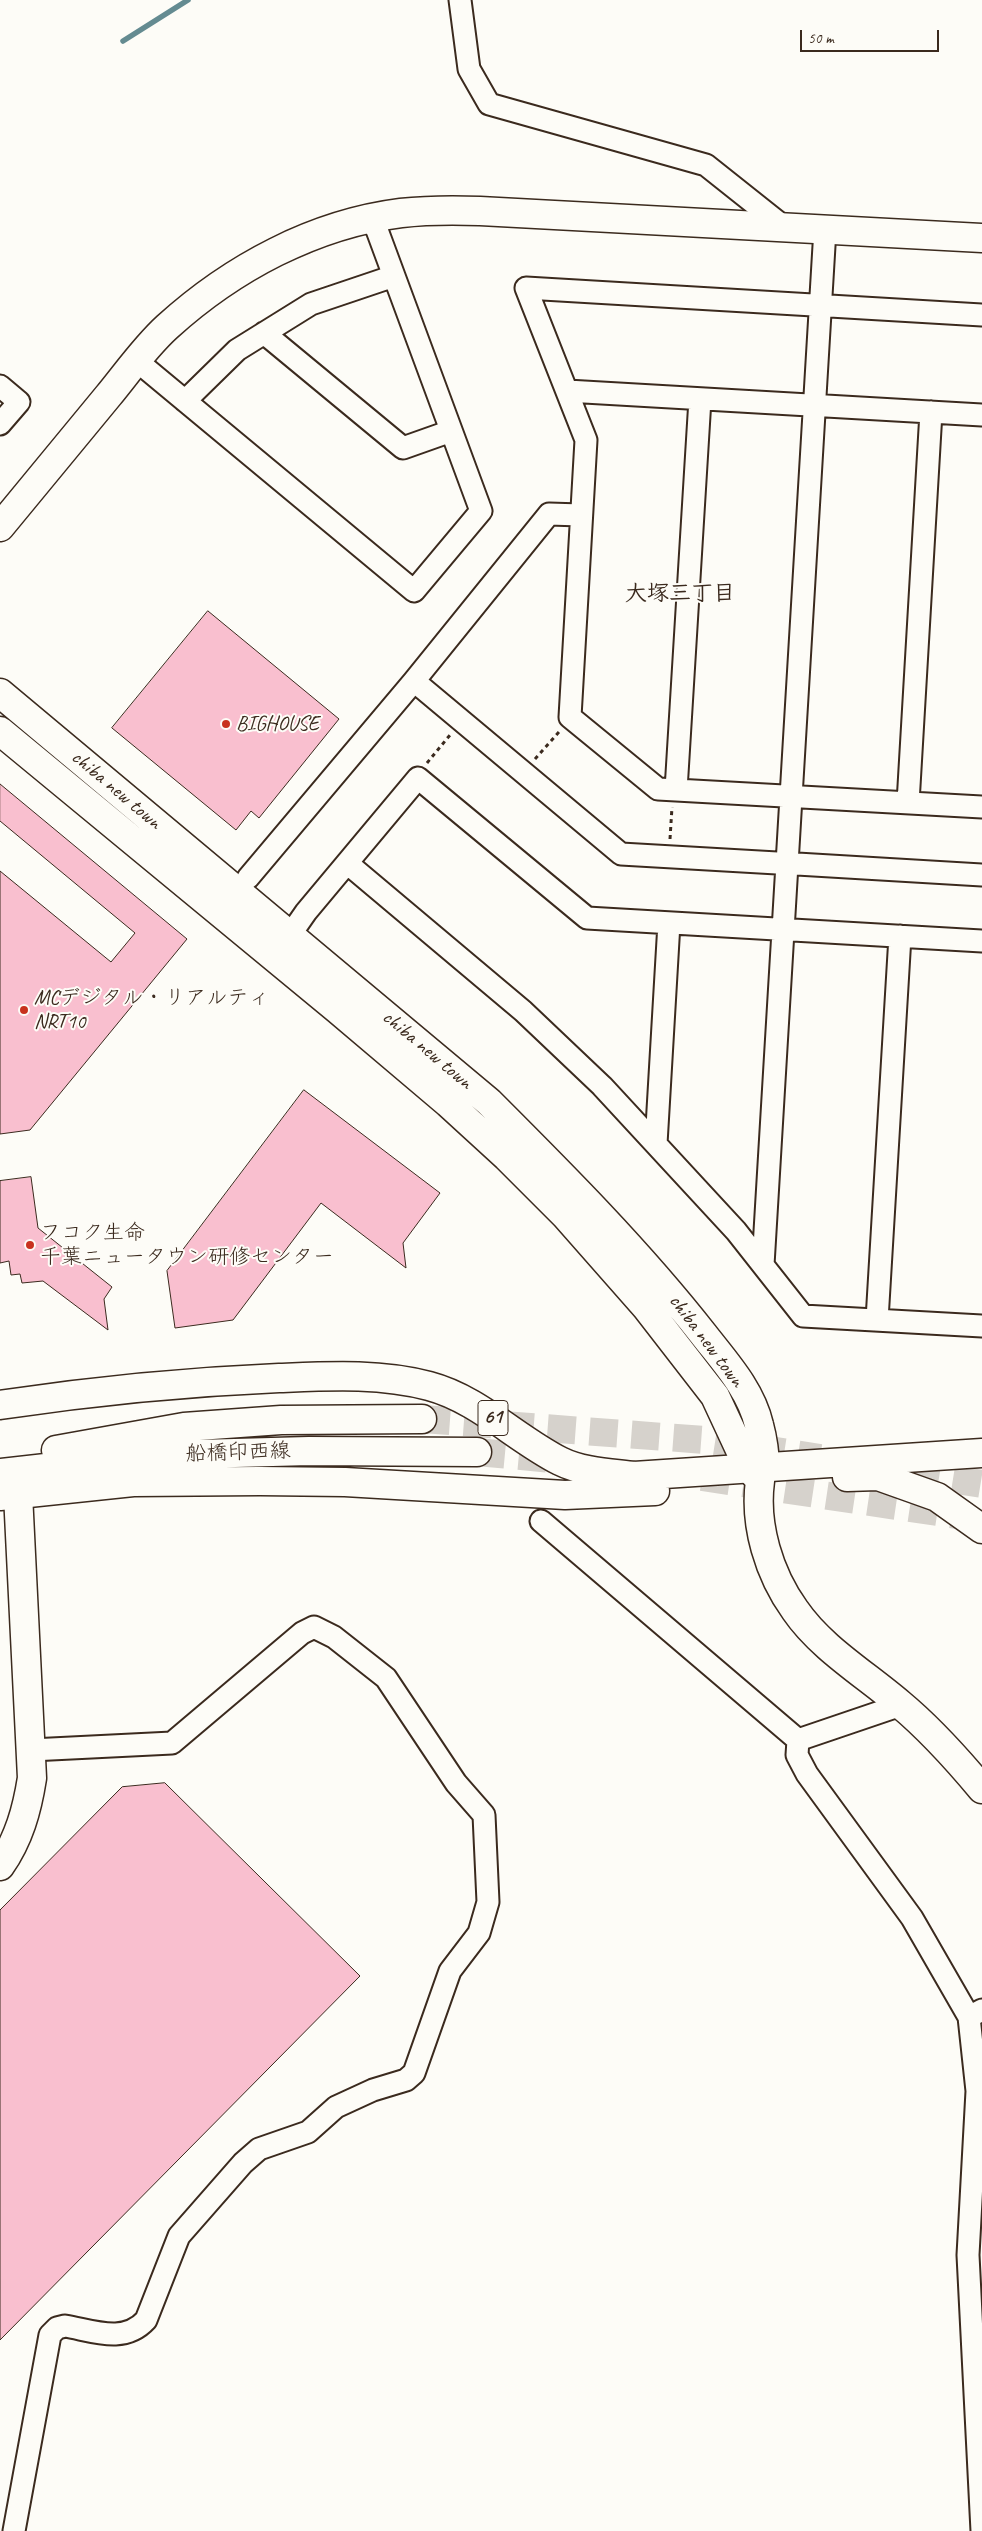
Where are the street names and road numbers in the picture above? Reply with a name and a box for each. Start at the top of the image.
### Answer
street label: chiba new town [66,745,166,835]
street label: chiba new town [377,1005,477,1095]
street label: chiba new town [663,1289,749,1393]
road number: 61 [478,1400,508,1436]
street label: 船橋印西線 [185,1439,291,1467]

